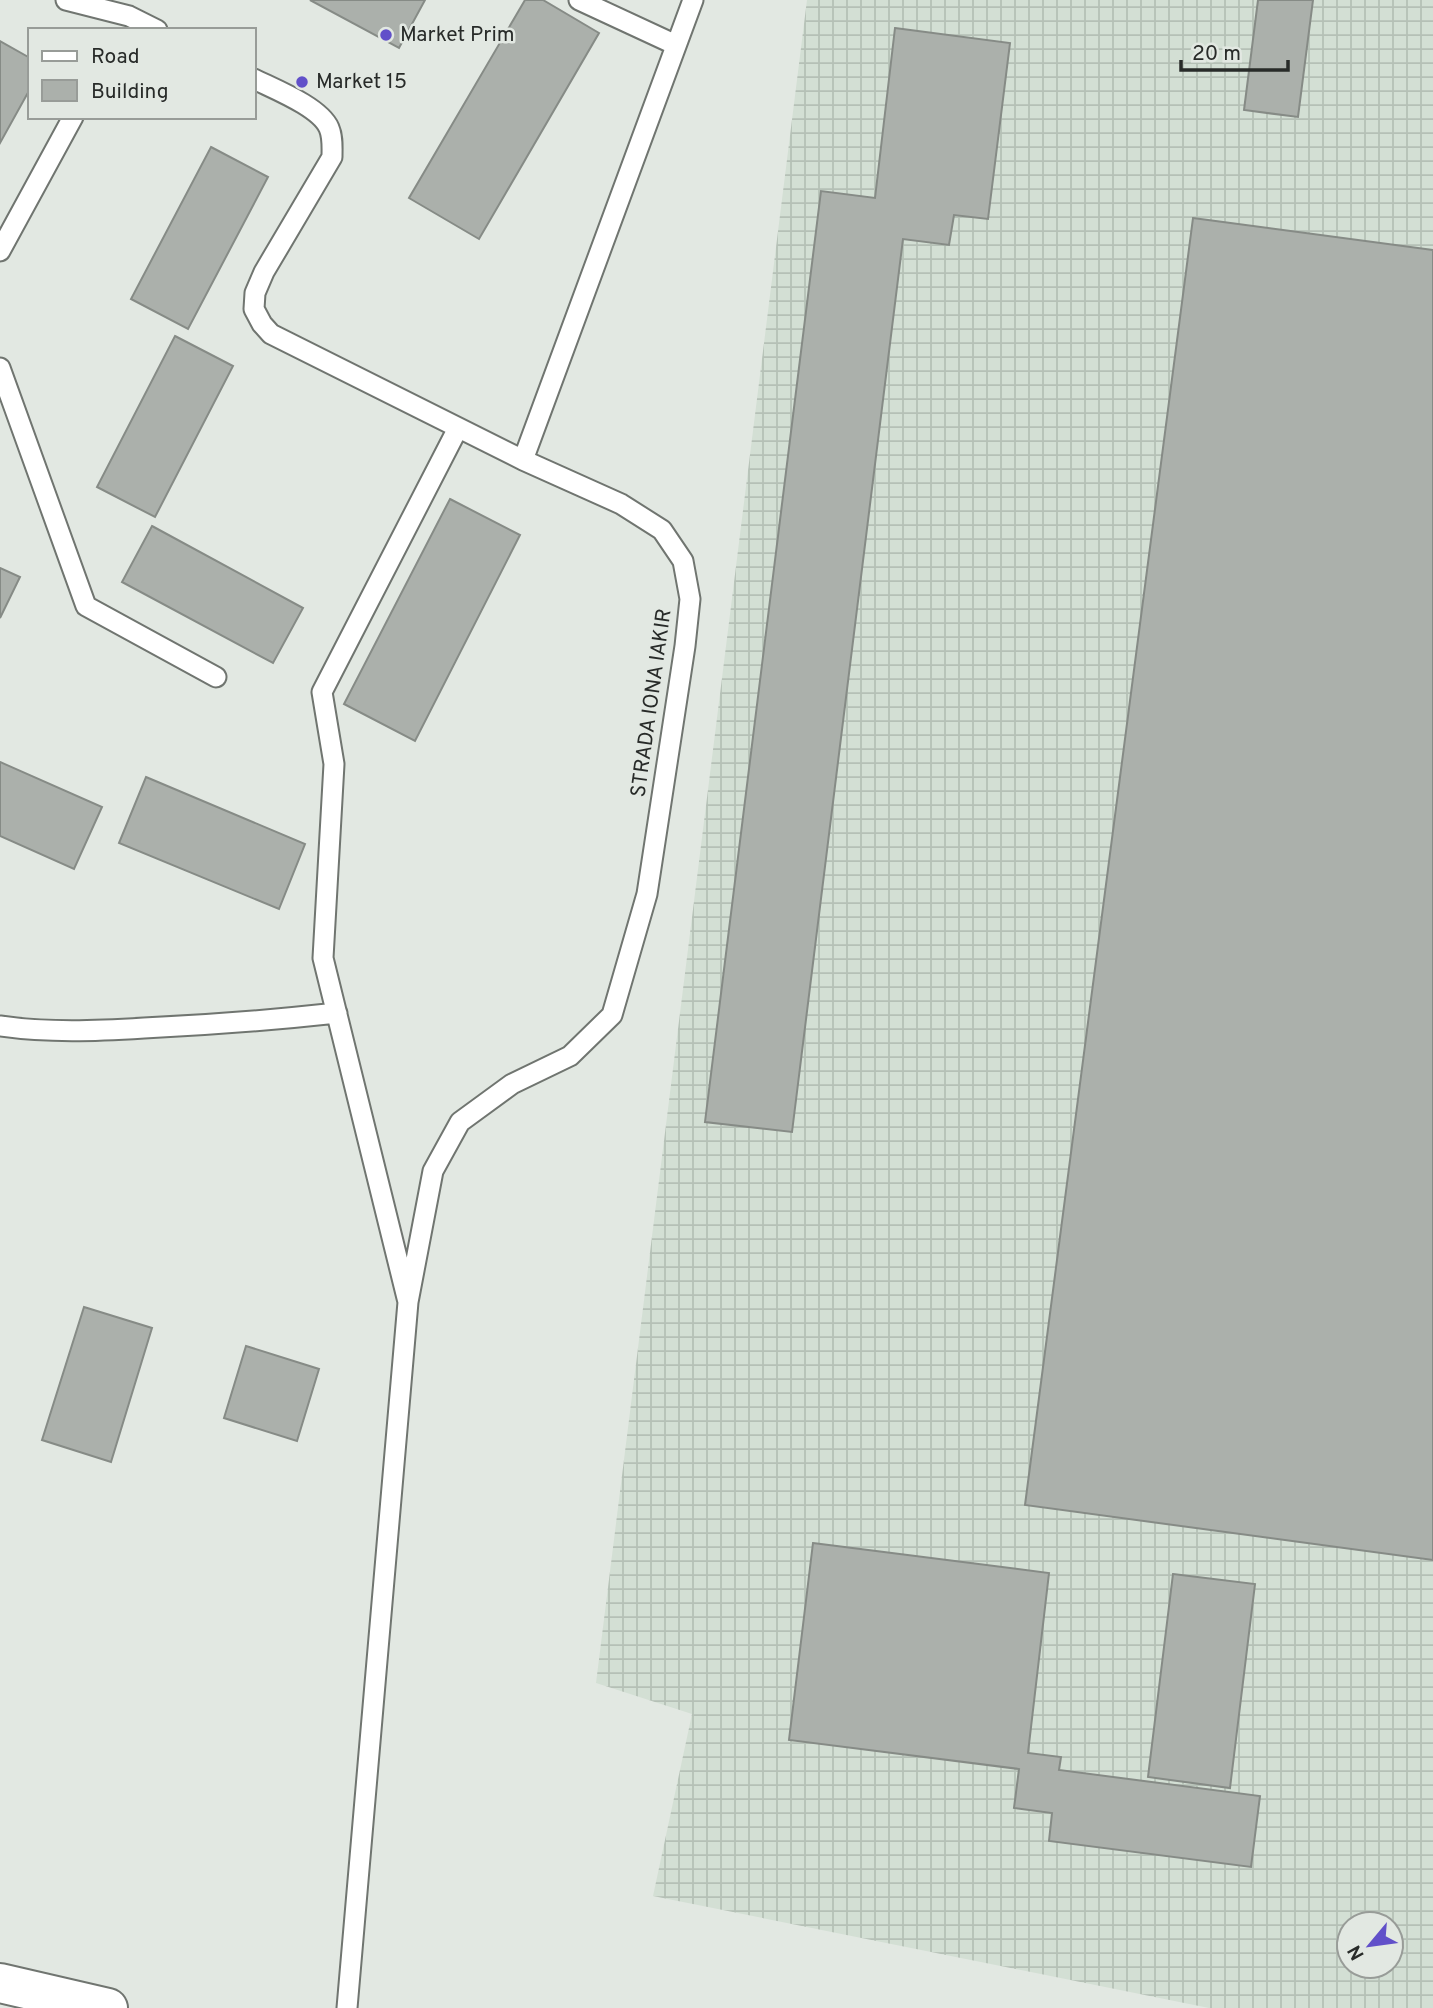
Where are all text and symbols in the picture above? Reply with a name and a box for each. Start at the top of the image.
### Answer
place label: Market Prim [400,22,515,49]
marker: Market Prim [378,27,394,43]
legend [28,28,256,119]
scale bar [1181,28,1288,72]
text: 20 m [1192,41,1241,68]
text: Road [91,44,140,71]
place label: Market 15 [316,69,407,96]
marker: Market 15 [294,74,310,90]
text: Building [91,79,169,106]
street label: STRADA IONA IAKIR [625,607,679,799]
north arrow [1335,1910,1405,1980]
text: N [1343,1940,1371,1964]

